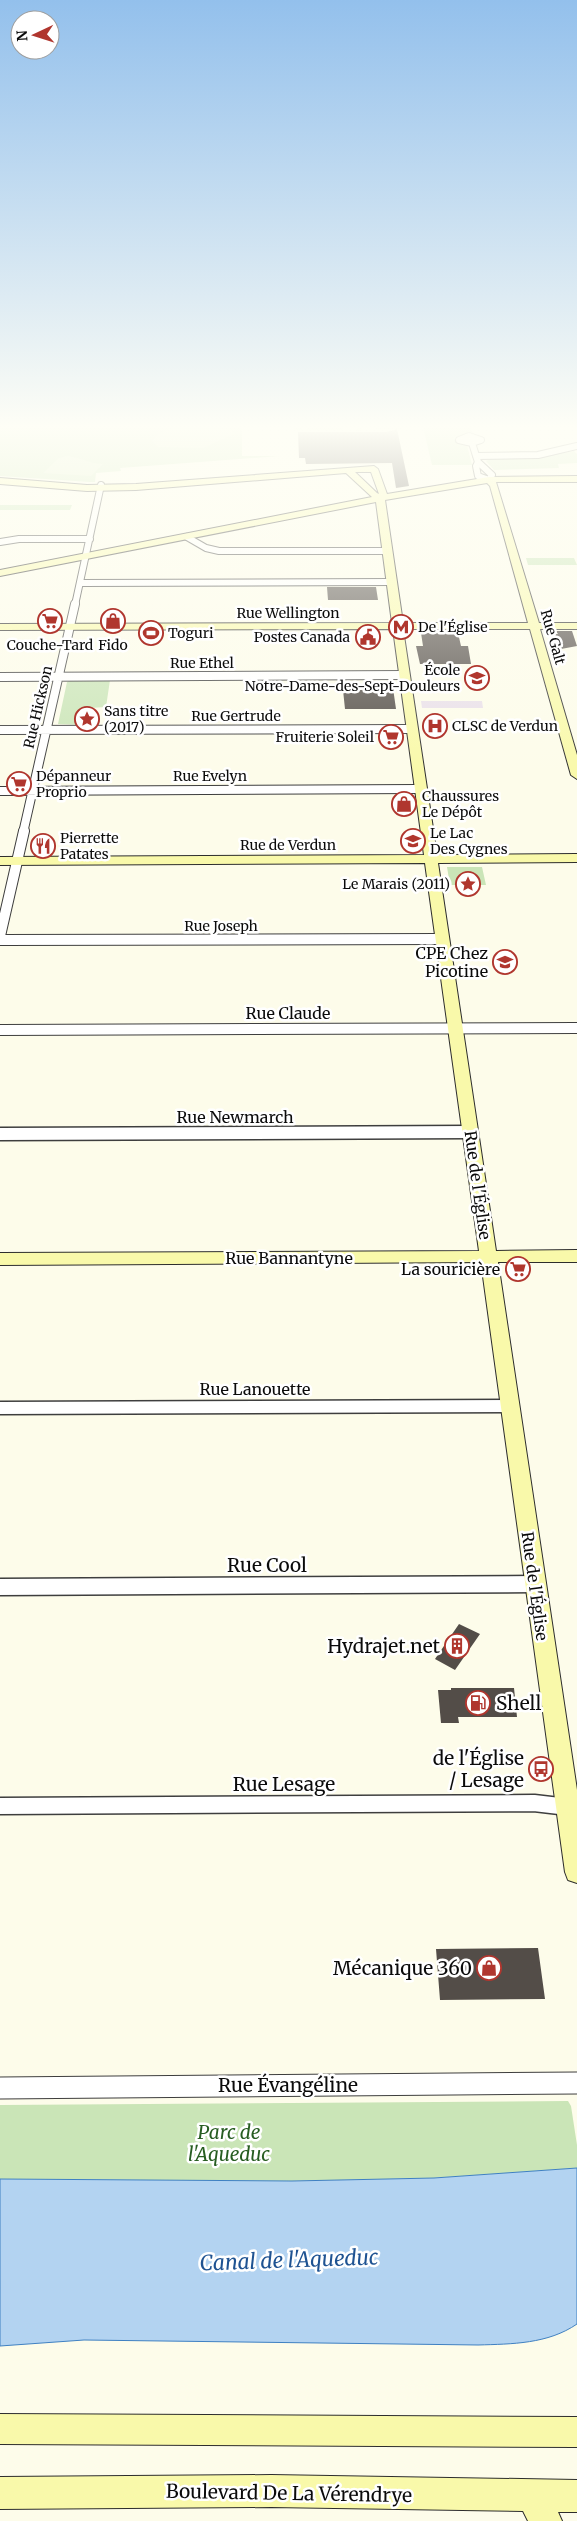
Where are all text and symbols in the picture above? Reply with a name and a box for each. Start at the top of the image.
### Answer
north arrow [10,10,60,60]
text: N [13,30,31,42]
street label: Rue Wellington [236,604,340,622]
street label: Rue Galt [537,607,570,667]
supermarket icon: Couche-Tard [37,608,63,634]
shop icon: Fido [100,608,126,634]
metro station icon: De l'Église [388,614,414,640]
place label: De l'Église [418,618,488,636]
sports icon: Toguri [138,620,164,646]
place label: Toguri [168,624,214,642]
public building icon: Postes Canada [355,624,381,650]
place label: Postes Canada [254,628,350,646]
place label: Couche-Tard [7,636,94,654]
place label: Fido [98,636,128,654]
street label: Rue Ethel [170,654,235,672]
place label: École Notre-Dame-des-Sept-Douleurs [245,661,460,695]
street label: Rue Hickson [20,664,56,750]
school or university icon: École Notre-Dame-des-Sept-Douleurs [464,665,490,691]
place label: Sans titre (2017) [104,702,168,736]
place icon: Sans titre (2017) [74,706,100,732]
street label: Rue Gertrude [191,707,281,725]
hospital icon: CLSC de Verdun [422,713,448,739]
place label: CLSC de Verdun [452,717,558,735]
supermarket icon: Fruiterie Soleil [378,724,404,750]
place label: Fruiterie Soleil [275,728,375,746]
place label: Dépanneur Proprio [36,767,111,801]
street label: Rue Evelyn [173,767,247,785]
supermarket icon: Dépanneur Proprio [6,771,32,797]
place label: Chaussures Le Dépôt [422,787,499,821]
shop icon: Chaussures Le Dépôt [391,791,417,817]
place label: Le Lac Des Cygnes [430,824,508,858]
school or university icon: Le Lac Des Cygnes [400,828,426,854]
place label: Pierrette Patates [60,829,118,863]
restaurant icon: Pierrette Patates [30,833,56,859]
street label: Rue de Verdun [240,836,336,854]
place icon: Le Marais (2011) [455,871,481,897]
place label: Le Marais (2011) [342,875,450,893]
street label: Rue Joseph [184,917,258,935]
place label: CPE Chez Picotine [416,943,488,981]
school or university icon: CPE Chez Picotine [492,949,518,975]
street label: Rue Claude [246,1003,330,1023]
street label: Rue Newmarch [176,1107,294,1127]
street label: Rue de l'Église [460,1129,496,1241]
street label: Rue Bannantyne [225,1248,353,1268]
supermarket icon: La souricière [505,1256,531,1282]
place label: La souricière [401,1259,500,1279]
street label: Rue Lanouette [200,1379,310,1399]
street label: Rue de l'Église [517,1530,553,1642]
street label: Rue Cool [227,1553,307,1577]
building icon: Hydrajet.net [444,1633,470,1659]
place label: Hydrajet.net [327,1634,441,1658]
fuel station icon: Shell [465,1690,491,1716]
place label: Shell [496,1691,541,1715]
place label: de l'Église / Lesage [433,1746,524,1792]
bus stop icon: de l'Église / Lesage [528,1756,554,1782]
street label: Rue Lesage [233,1772,335,1796]
shop icon: Mécanique 360 [476,1955,502,1981]
place label: Mécanique 360 [333,1956,472,1980]
street label: Rue Évangéline [218,2073,358,2097]
park label: Parc de l'Aqueduc [188,2120,270,2166]
water label: Canal de l'Aqueduc [199,2243,379,2277]
street label: Boulevard De La Vérendrye [166,2479,412,2507]

